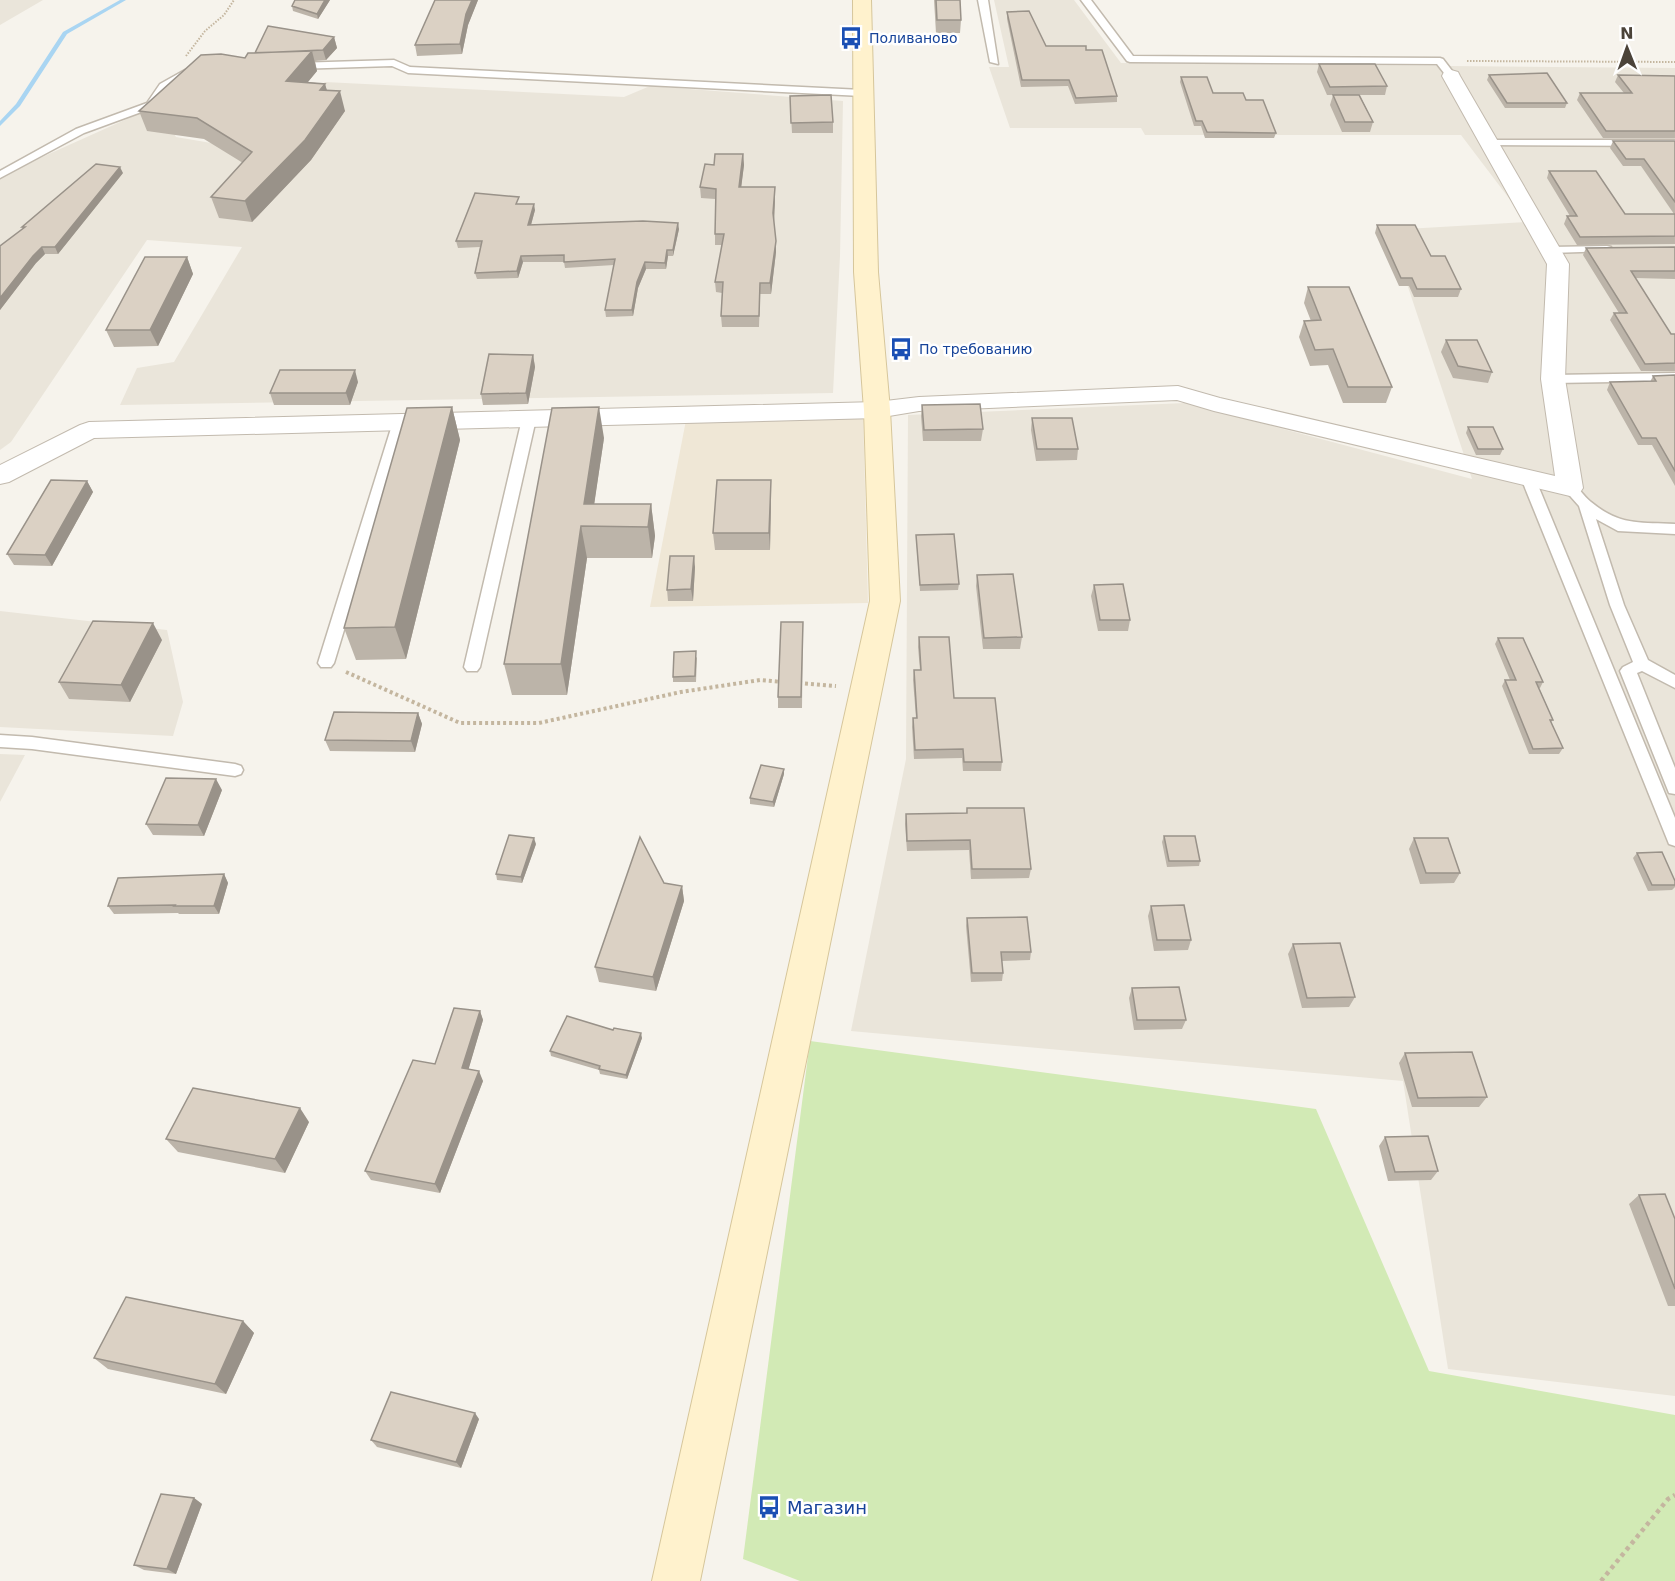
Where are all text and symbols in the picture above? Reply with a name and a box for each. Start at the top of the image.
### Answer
north arrow [1597,18,1657,78]
text: N [1620,24,1634,43]
bus stop icon: Поливаново [838,25,864,51]
place label: Поливаново [869,30,958,46]
bus stop icon: По требованию [888,336,914,362]
place label: По требованию [919,341,1032,357]
bus stop icon: Магазин [756,1494,782,1520]
place label: Магазин [787,1497,867,1518]

